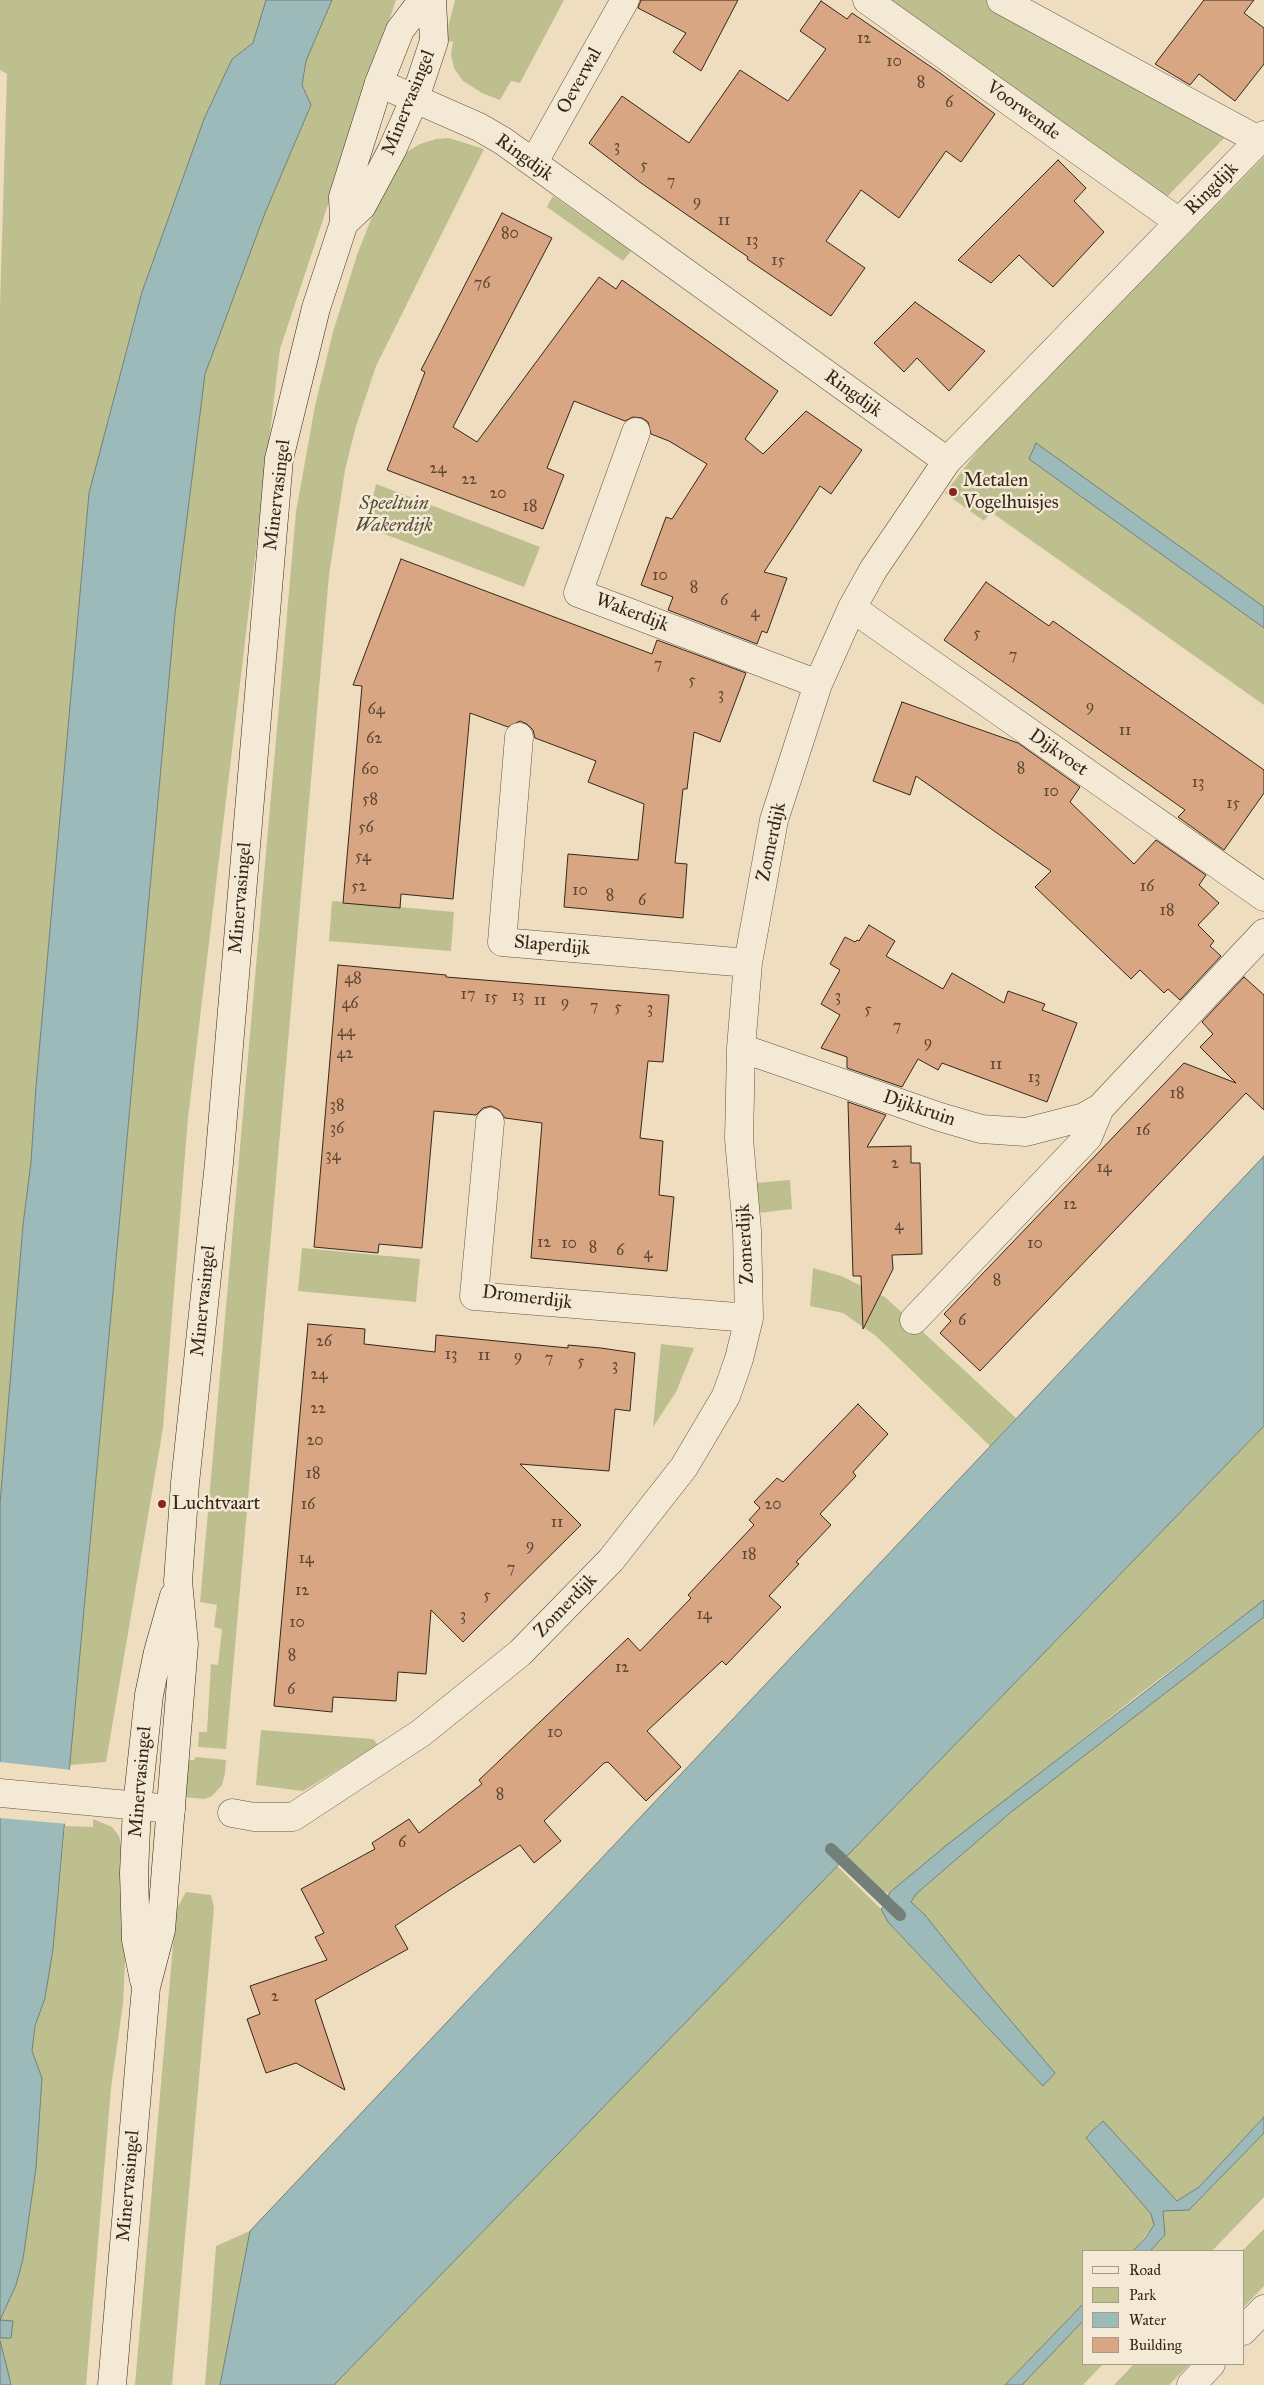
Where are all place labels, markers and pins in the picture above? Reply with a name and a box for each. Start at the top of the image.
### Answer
place label: Metalen Vogelhuisjes [963,470,1059,514]
marker: Metalen Vogelhuisjes [947,486,959,498]
place label: Luchtvaart [172,1493,260,1515]
marker: Luchtvaart [156,1498,168,1510]

